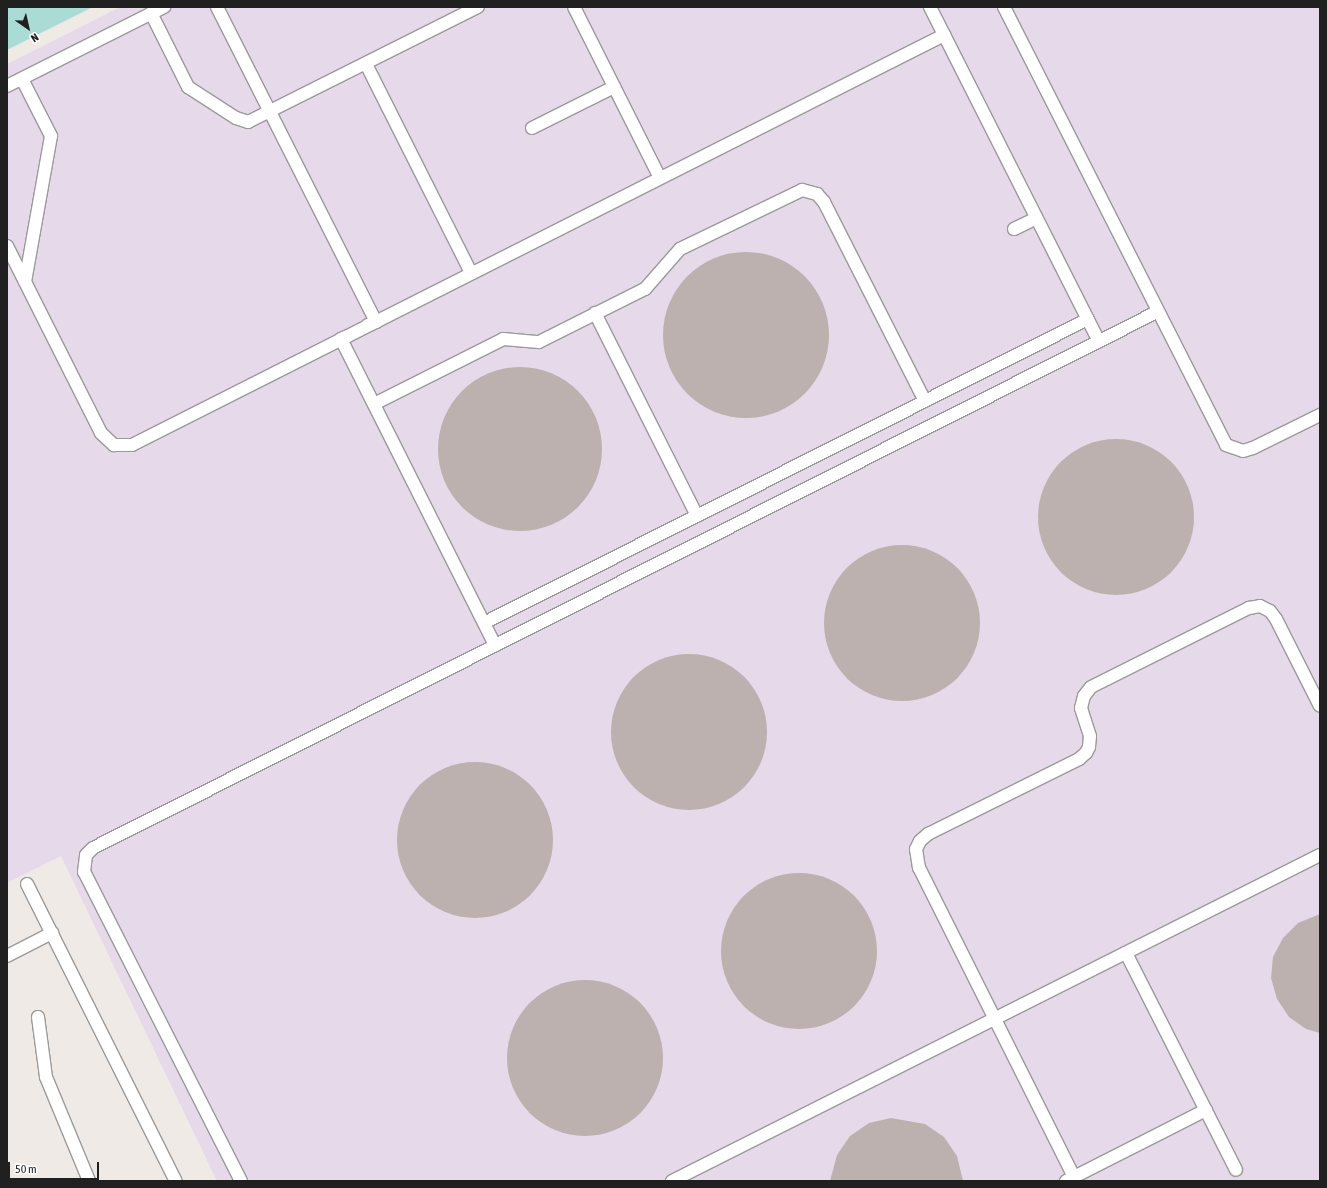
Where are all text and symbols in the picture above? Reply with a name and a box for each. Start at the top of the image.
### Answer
north arrow [8,8,48,48]
text: N [29,31,41,45]
scale bar [10,1154,101,1180]
text: 50 m [15,1162,37,1176]

